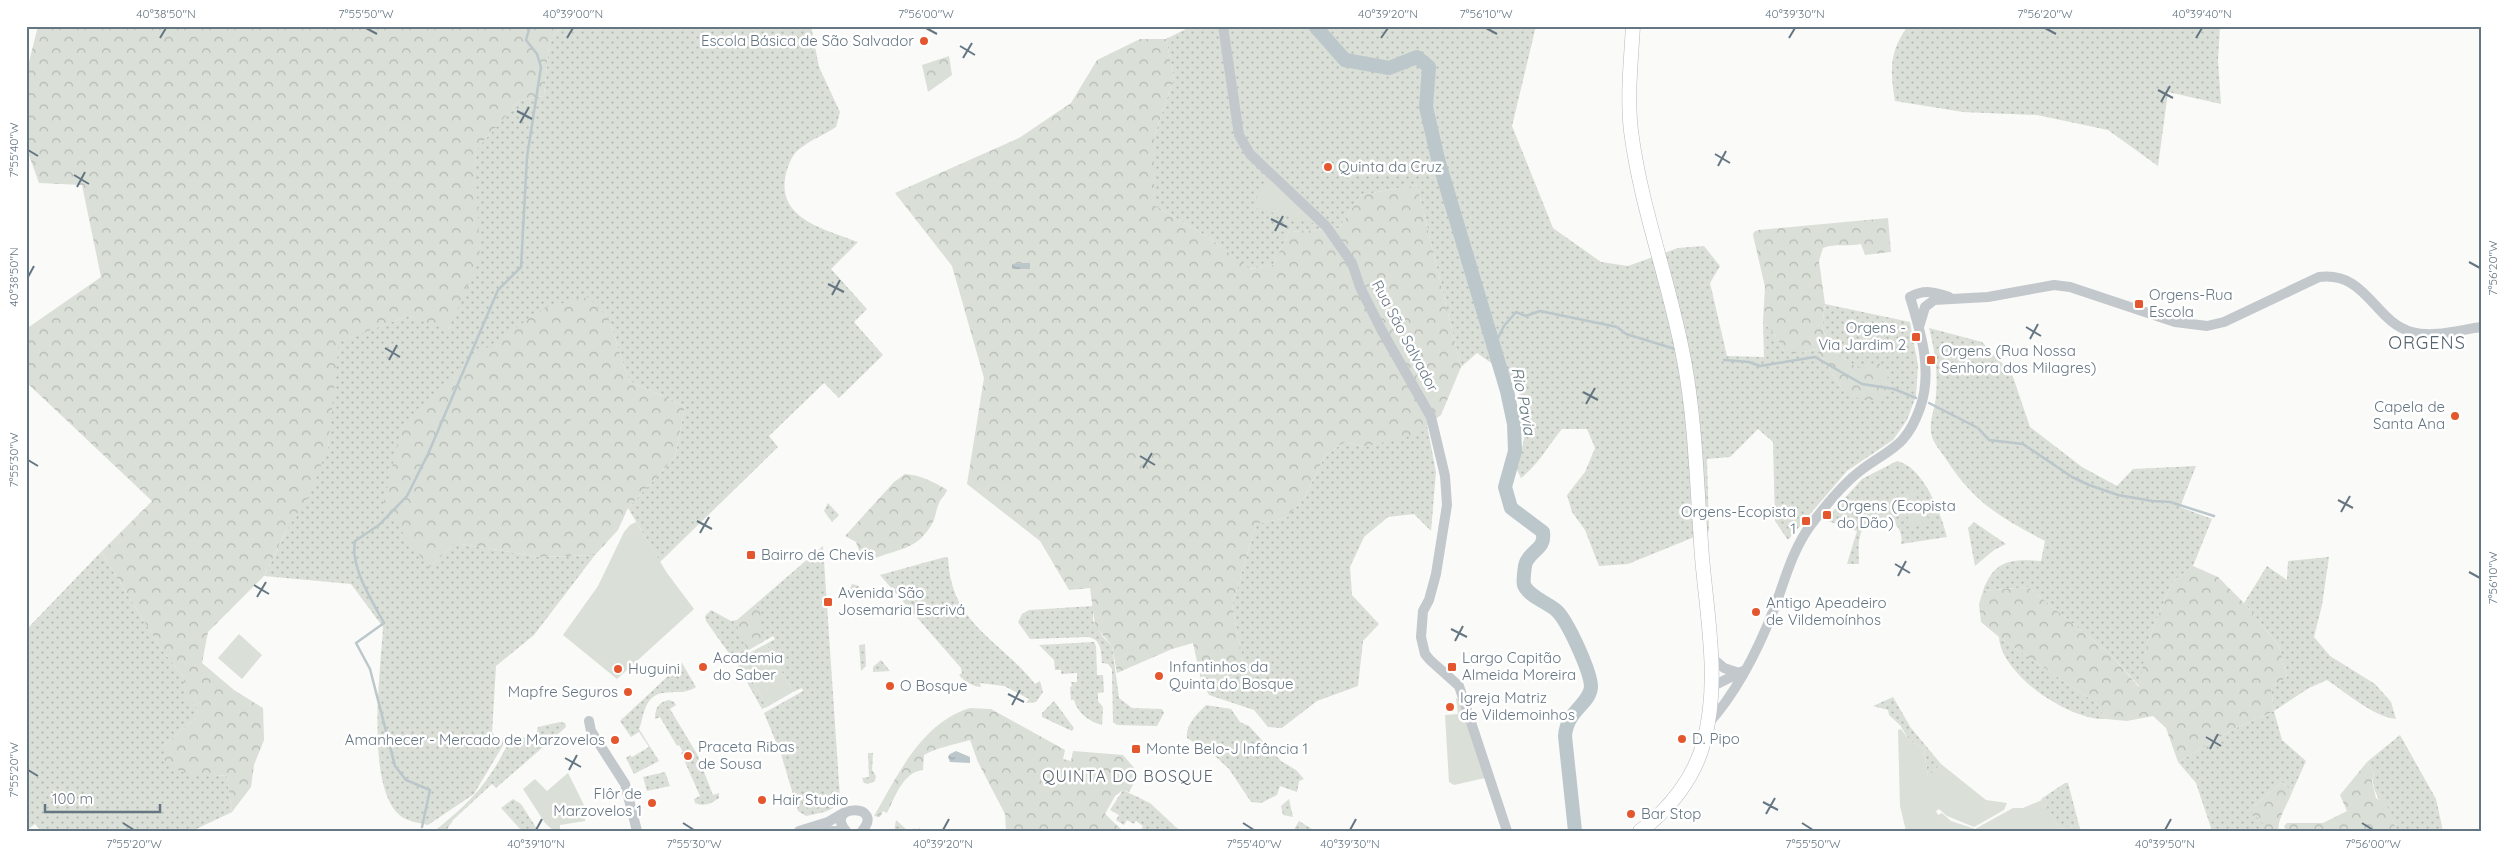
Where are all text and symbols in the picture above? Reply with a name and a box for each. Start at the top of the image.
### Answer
text: 40°38'50"N [136,6,196,21]
text: 7°55'50"W [338,6,394,21]
text: 40°39'00"N [543,6,603,21]
text: 7°56'00"W [898,6,954,21]
text: 40°39'20"N [1358,6,1418,21]
text: 7°56'10"W [1459,6,1513,21]
text: 40°39'30"N [1765,6,1825,21]
text: 7°56'20"W [2017,6,2073,21]
text: 40°39'40"N [2172,6,2232,21]
place label: Escola Básica de São Salvador [701,31,914,50]
marker: Escola Básica de São Salvador [918,35,930,47]
text: 7°55'40"W [6,122,21,178]
place label: Quinta da Cruz [1338,157,1442,176]
marker: Quinta da Cruz [1322,161,1334,173]
text: 7°56'20"W [2485,240,2500,296]
text: 40°38'50"N [6,247,21,307]
street label: Rua São Salvador [1368,277,1443,395]
place label: Orgens-Rua Escola [2149,285,2233,321]
marker: Orgens-Rua Escola [2133,298,2145,310]
place label: Orgens - Via Jardim 2 [1818,318,1906,354]
marker: Orgens - Via Jardim 2 [1910,331,1922,343]
district label: ORGENS [2388,331,2466,354]
place label: Orgens (Rua Nossa Senhora dos Milagres) [1941,341,2096,377]
marker: Orgens (Rua Nossa Senhora dos Milagres) [1925,354,1937,366]
water label: Rio Pavia [1508,365,1541,438]
place label: Capela de Santa Ana [2373,397,2445,433]
marker: Capela de Santa Ana [2449,410,2461,422]
text: 7°55'30"W [6,432,21,488]
place label: Orgens (Ecopista do Dão) [1837,496,1956,532]
place label: Orgens-Ecopista 1 [1681,502,1796,538]
marker: Orgens (Ecopista do Dão) [1821,509,1833,521]
marker: Orgens-Ecopista 1 [1800,515,1812,527]
place label: Bairro de Chevis [761,545,874,564]
marker: Bairro de Chevis [745,549,757,561]
text: 7°56'10"W [2485,551,2500,605]
place label: Avenida São Josemaria Escrivá [838,583,965,619]
place label: Antigo Apeadeiro de Vildemoínhos [1766,593,1887,629]
marker: Avenida São Josemaria Escrivá [822,596,834,608]
marker: Antigo Apeadeiro de Vildemoínhos [1750,606,1762,618]
place label: Academia do Saber [713,648,783,684]
place label: Largo Capitão Almeida Moreira [1462,648,1576,684]
place label: Infantinhos da Quinta do Bosque [1169,657,1294,693]
place label: Huguini [628,659,680,678]
marker: Academia do Saber [697,661,709,673]
marker: Largo Capitão Almeida Moreira [1446,661,1458,673]
marker: Huguini [612,663,624,675]
marker: Infantinhos da Quinta do Bosque [1153,670,1165,682]
place label: O Bosque [900,676,968,695]
marker: O Bosque [884,680,896,692]
place label: Mapfre Seguros [508,682,618,701]
marker: Mapfre Seguros [622,686,634,698]
place label: Igreja Matriz de Vildemoinhos [1460,688,1575,724]
marker: Igreja Matriz de Vildemoinhos [1444,701,1456,713]
place label: D. Pipo [1692,729,1740,748]
place label: Amanhecer - Mercado de Marzovelos [345,730,605,749]
marker: D. Pipo [1676,733,1688,745]
marker: Amanhecer - Mercado de Marzovelos [609,734,621,746]
place label: Praceta Ribas de Sousa [698,737,795,773]
place label: Monte Belo-J Infância 1 [1146,739,1308,758]
text: 7°55'20"W [6,742,21,798]
marker: Monte Belo-J Infância 1 [1130,743,1142,755]
marker: Praceta Ribas de Sousa [682,750,694,762]
district label: QUINTA DO BOSQUE [1042,766,1214,786]
scale bar [45,782,160,814]
place label: Flôr de Marzovelos 1 [553,784,642,820]
text: 100 m [52,789,93,808]
place label: Hair Studio [772,790,848,809]
marker: Hair Studio [756,794,768,806]
marker: Flôr de Marzovelos 1 [646,797,658,809]
place label: Bar Stop [1641,804,1701,823]
marker: Bar Stop [1625,808,1637,820]
text: 7°55'20"W [106,836,162,851]
text: 40°39'10"N [507,836,565,851]
text: 7°55'30"W [666,836,722,851]
text: 40°39'20"N [913,836,973,851]
text: 7°55'40"W [1226,836,1282,851]
text: 40°39'30"N [1320,836,1380,851]
text: 7°55'50"W [1785,836,1841,851]
text: 40°39'50"N [2135,836,2195,851]
text: 7°56'00"W [2345,836,2401,851]

